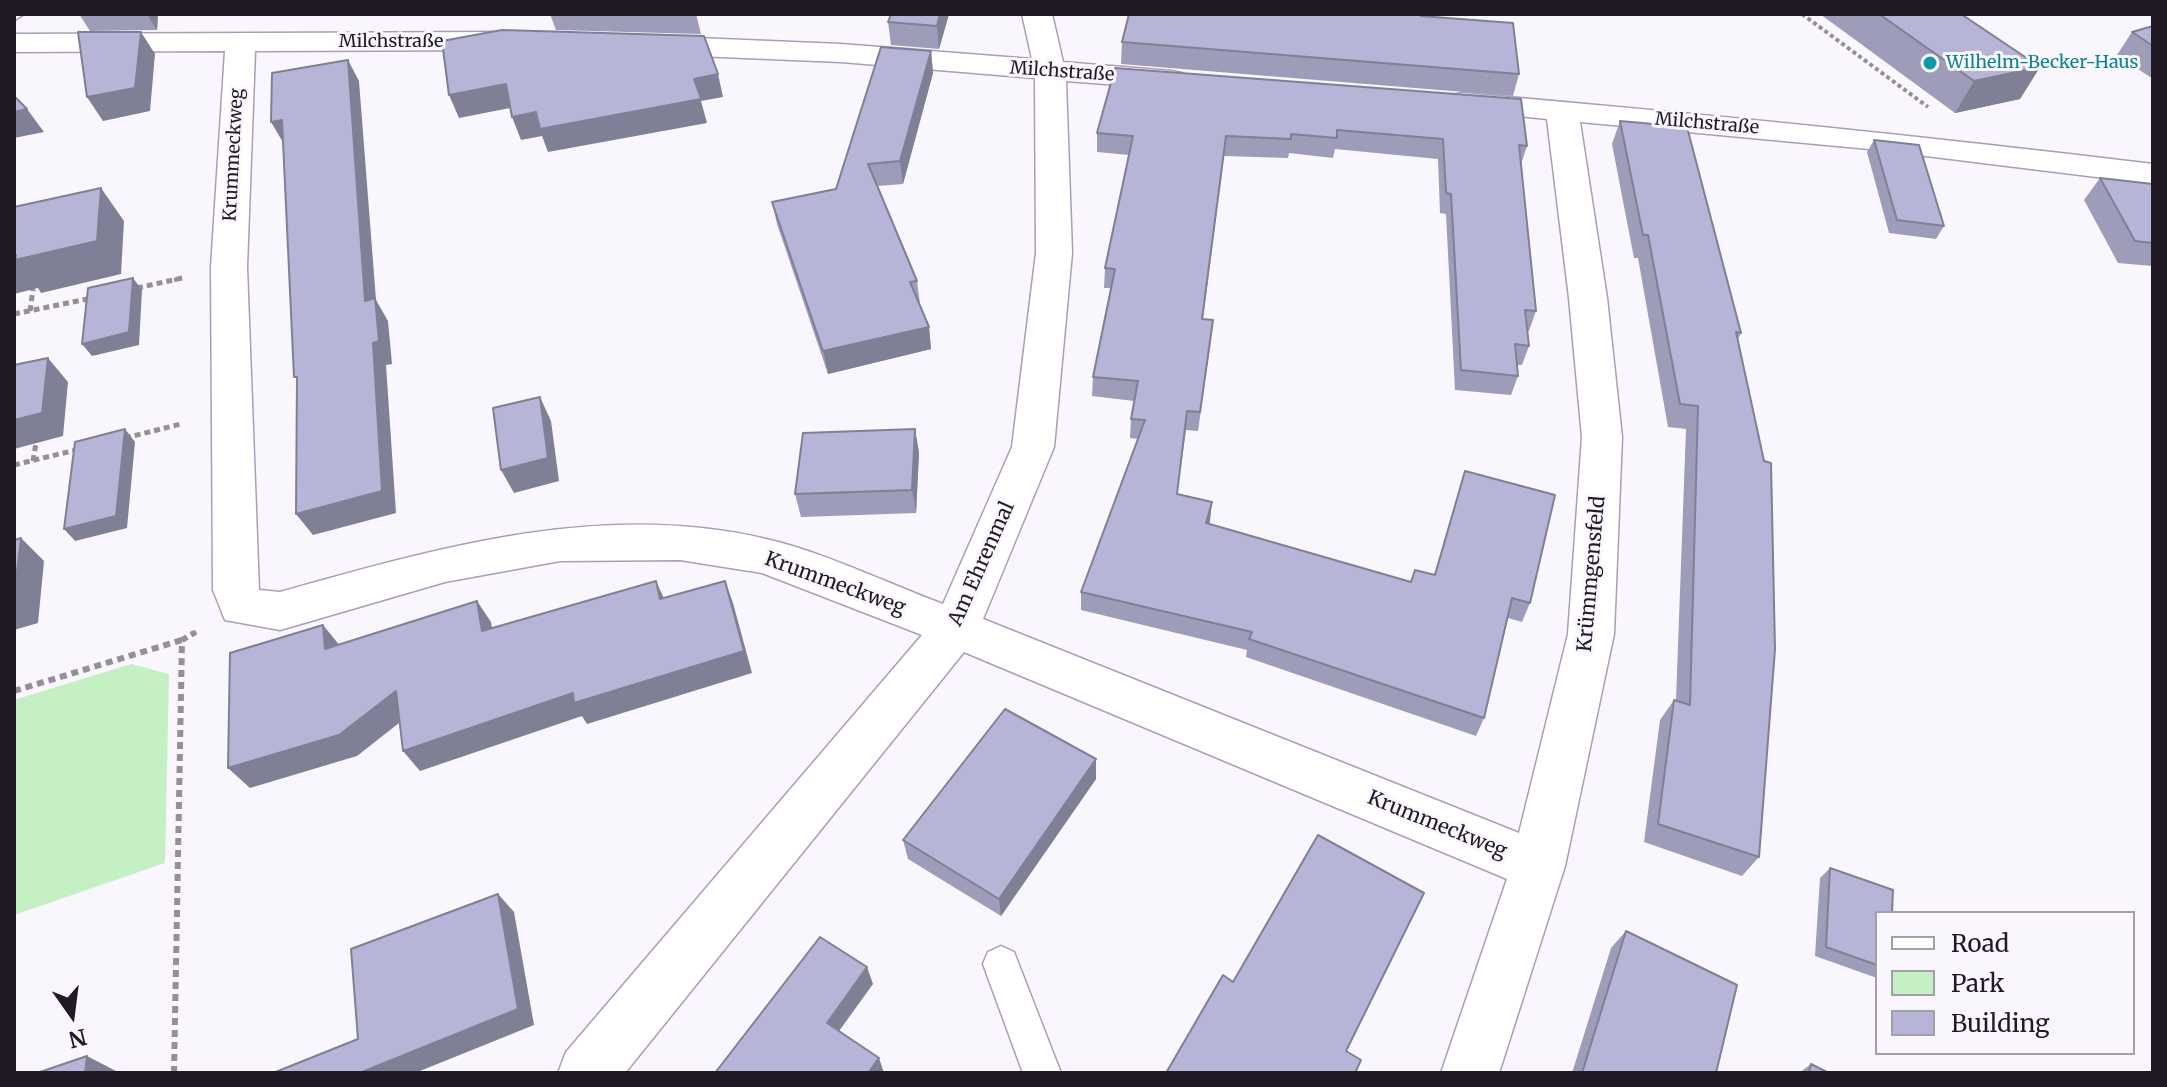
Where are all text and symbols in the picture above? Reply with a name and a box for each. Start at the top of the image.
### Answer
street label: Milchstraße [339,31,443,53]
place label: Wilhelm-Becker-Haus [1946,52,2138,74]
marker: Wilhelm-Becker-Haus [1921,54,1939,72]
street label: Milchstraße [1009,58,1115,86]
street label: Krummeckweg [220,88,248,222]
street label: Milchstraße [1654,109,1760,139]
street label: Krümmgensfeld [1573,495,1611,653]
street label: Am Ehrenmal [944,498,1020,630]
street label: Krummeckweg [761,547,909,621]
street label: Krummeckweg [1364,786,1510,864]
legend [1875,911,2135,1055]
text: Road [1951,928,2009,959]
text: Park [1951,968,2004,999]
north arrow [32,975,112,1055]
text: Building [1951,1008,2050,1039]
text: N [66,1023,90,1054]

